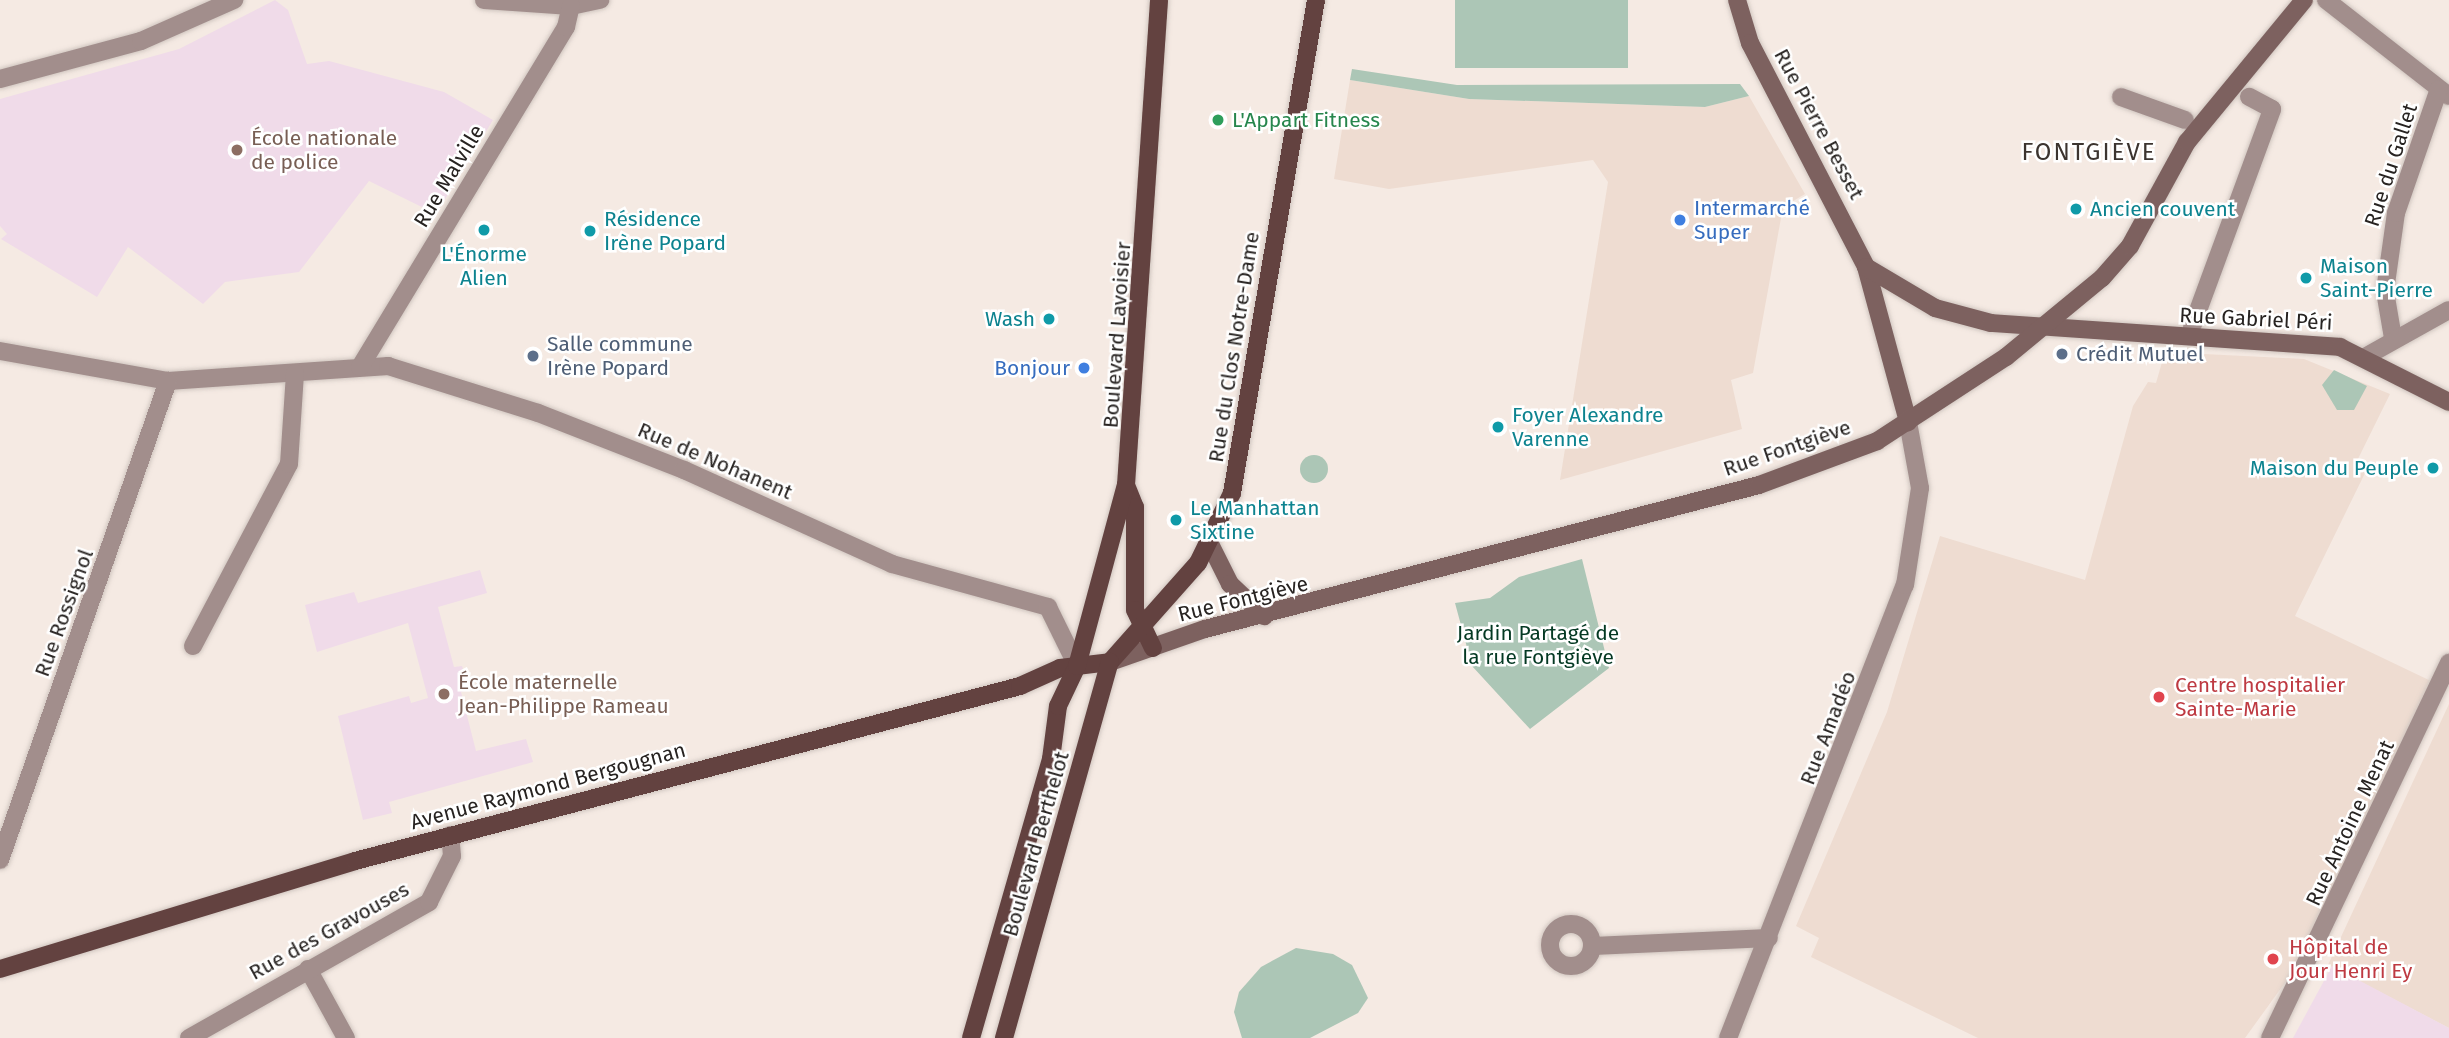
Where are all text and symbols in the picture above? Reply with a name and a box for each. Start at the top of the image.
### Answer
street label: Rue Pierre Besset [1769,44,1869,204]
street label: Rue du Gallet [2359,100,2423,230]
place label: L'Appart Fitness [1232,107,1380,133]
marker: L'Appart Fitness [1210,112,1226,128]
street label: Rue Malville [408,120,490,232]
place label: École nationale de police [251,125,397,175]
district label: FONTGIÈVE [2023,139,2155,167]
marker: École nationale de police [229,142,245,158]
place label: Intermarché Super [1694,195,1810,245]
place label: Ancien couvent [2090,196,2235,222]
marker: Ancien couvent [2068,201,2084,217]
place label: Résidence Irène Popard [604,206,726,256]
marker: Intermarché Super [1672,212,1688,228]
marker: L'Énorme Alien [476,222,492,238]
marker: Résidence Irène Popard [582,223,598,239]
street label: Rue du Clos Notre-Dame [1203,230,1265,464]
place label: L'Énorme Alien [441,241,527,291]
street label: Boulevard Lavoisier [1098,241,1136,429]
place label: Maison Saint-Pierre [2320,253,2433,303]
marker: Maison Saint-Pierre [2298,270,2314,286]
street label: Rue Gabriel Péri [2179,302,2333,336]
place label: Wash [985,306,1035,332]
marker: Wash [1041,311,1057,327]
place label: Salle commune Irène Popard [547,331,693,381]
place label: Crédit Mutuel [2076,341,2204,367]
marker: Crédit Mutuel [2054,346,2070,362]
marker: Salle commune Irène Popard [525,348,541,364]
place label: Bonjour [994,355,1070,381]
marker: Bonjour [1076,360,1092,376]
place label: Foyer Alexandre Varenne [1512,402,1664,452]
street label: Rue Fontgiève [1720,414,1854,482]
street label: Rue de Nohanent [634,417,796,505]
marker: Foyer Alexandre Varenne [1490,419,1506,435]
place label: Maison du Peuple [2250,455,2419,481]
marker: Maison du Peuple [2425,460,2441,476]
place label: Le Manhattan Sixtine [1190,495,1319,545]
marker: Le Manhattan Sixtine [1168,512,1184,528]
street label: Rue Rossignol [29,546,99,680]
street label: Rue Fontgiève [1175,571,1311,627]
park label: Jardin Partagé de la rue Fontgiève [1457,620,1619,670]
street label: Rue Amadéo [1795,668,1861,788]
place label: École maternelle Jean-Philippe Rameau [458,669,669,719]
place label: Centre hospitalier Sainte-Marie [2175,672,2345,722]
marker: École maternelle Jean-Philippe Rameau [436,686,452,702]
marker: Centre hospitalier Sainte-Marie [2149,687,2169,707]
street label: Rue Antoine Menat [2301,736,2399,910]
street label: Avenue Raymond Bergougnan [408,737,688,835]
street label: Boulevard Berthelot [998,749,1074,939]
street label: Rue des Gravouses [245,877,413,985]
place label: Hôpital de Jour Henri Ey [2289,934,2412,984]
marker: Hôpital de Jour Henri Ey [2263,949,2283,969]

